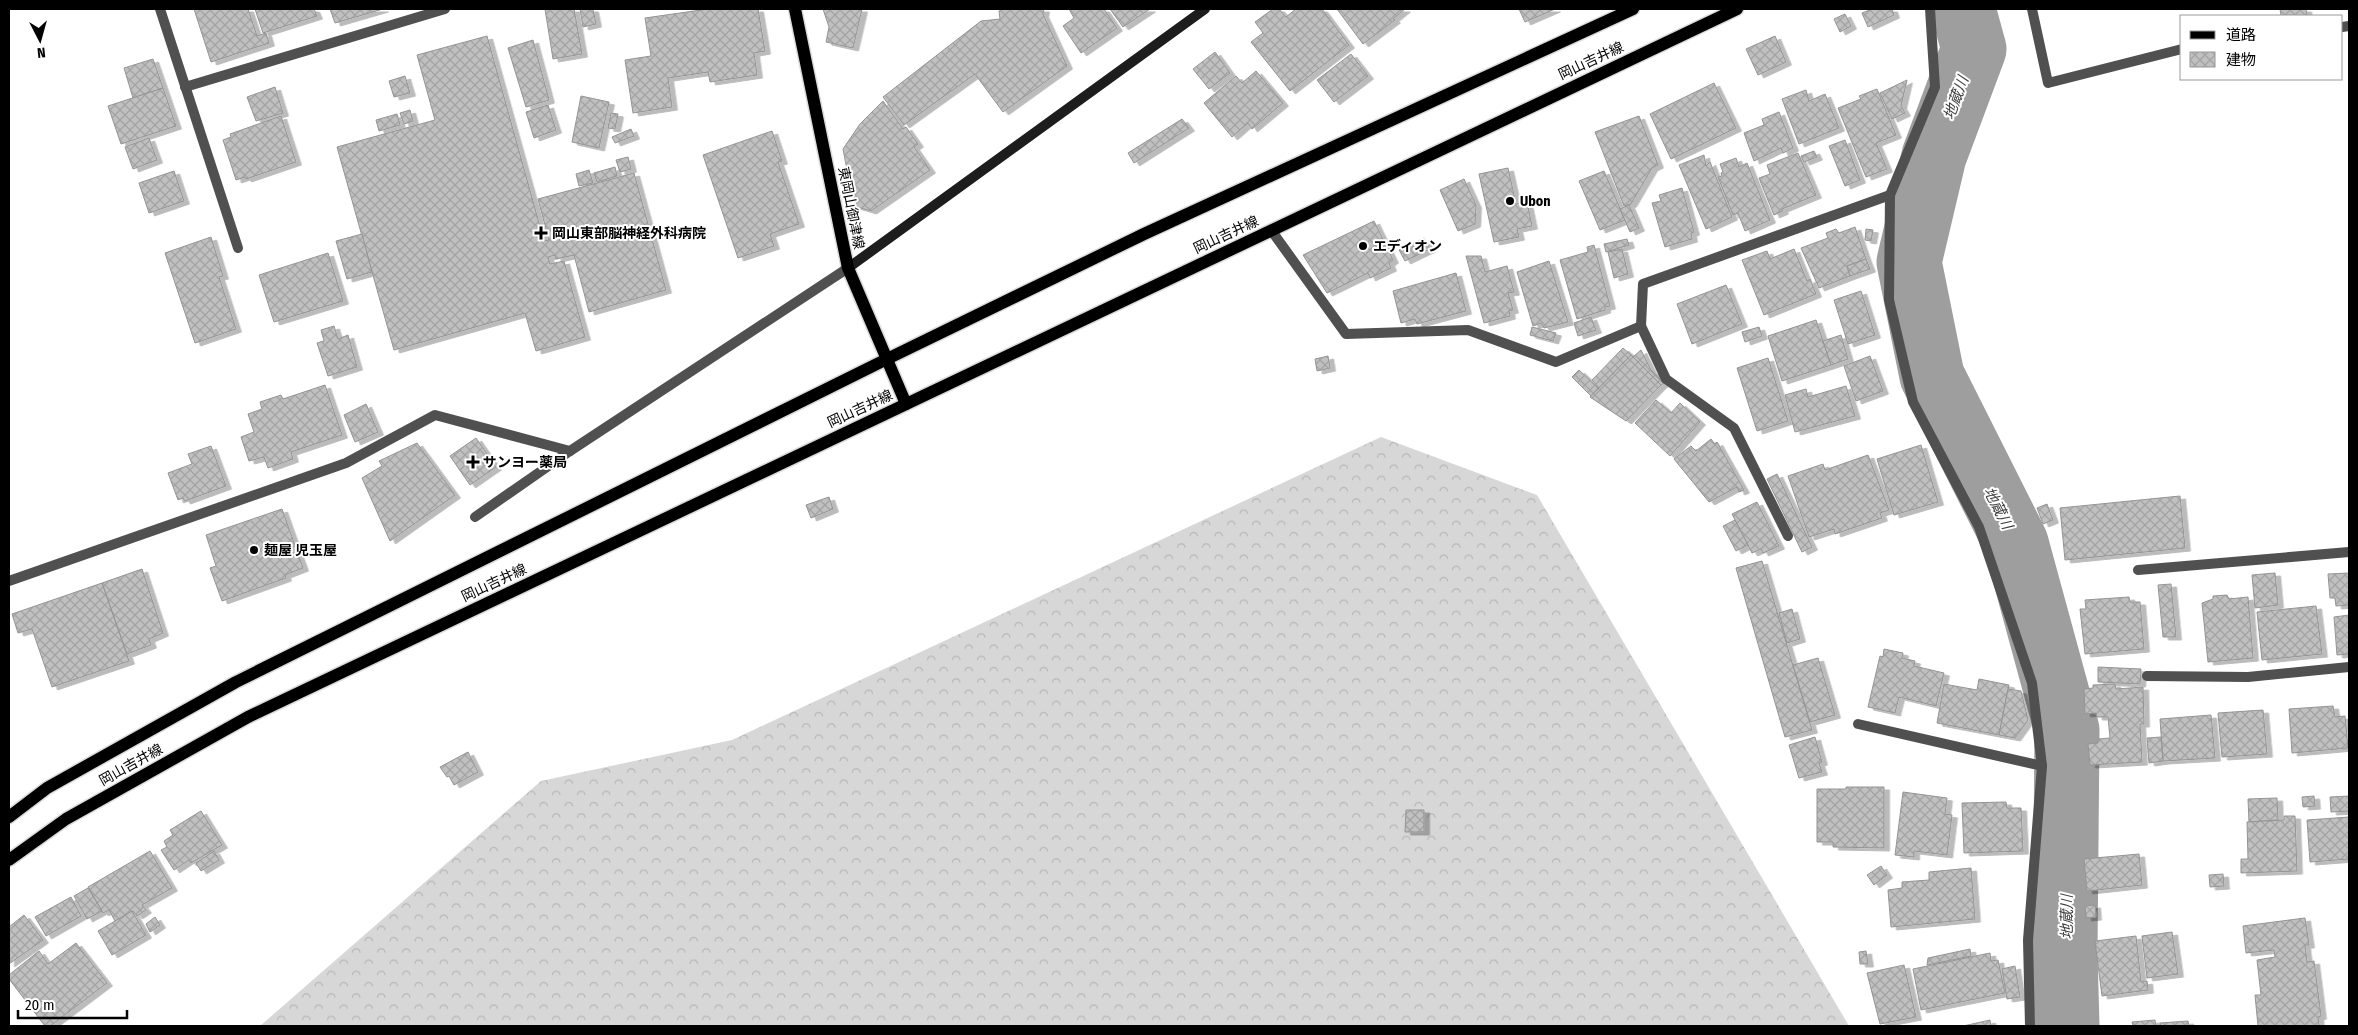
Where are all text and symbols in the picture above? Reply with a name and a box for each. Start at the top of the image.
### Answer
north arrow [15,15,65,65]
legend [2180,15,2343,80]
text: 道路 [2226,26,2256,44]
street label: 岡山吉井線 [1556,39,1626,83]
text: N [36,44,46,61]
text: 建物 [2226,51,2256,69]
water label: 地蔵川 [1940,72,1973,122]
street label: 東岡山御津線 [835,165,867,251]
place label: Ubon [1520,193,1551,210]
marker: Ubon [1504,195,1516,207]
street label: 岡山吉井線 [1191,213,1261,257]
place label: 岡山東部脳神経外科病院 [552,225,706,242]
marker: 岡山東部脳神経外科病院 [534,226,548,240]
place label: エディオン [1373,238,1442,255]
marker: エディオン [1357,240,1369,252]
street label: 岡山吉井線 [825,387,895,431]
place label: サンヨー薬局 [483,454,567,471]
marker: サンヨー薬局 [467,456,479,468]
water label: 地蔵川 [1980,484,2017,534]
place label: 麺屋 児玉屋 [264,542,337,559]
marker: 麺屋 児玉屋 [248,544,260,556]
street label: 岡山吉井線 [459,561,529,605]
street label: 岡山吉井線 [96,741,166,789]
water label: 地蔵川 [2058,893,2076,940]
scale bar [18,988,126,1020]
text: 20 m [25,996,55,1014]

